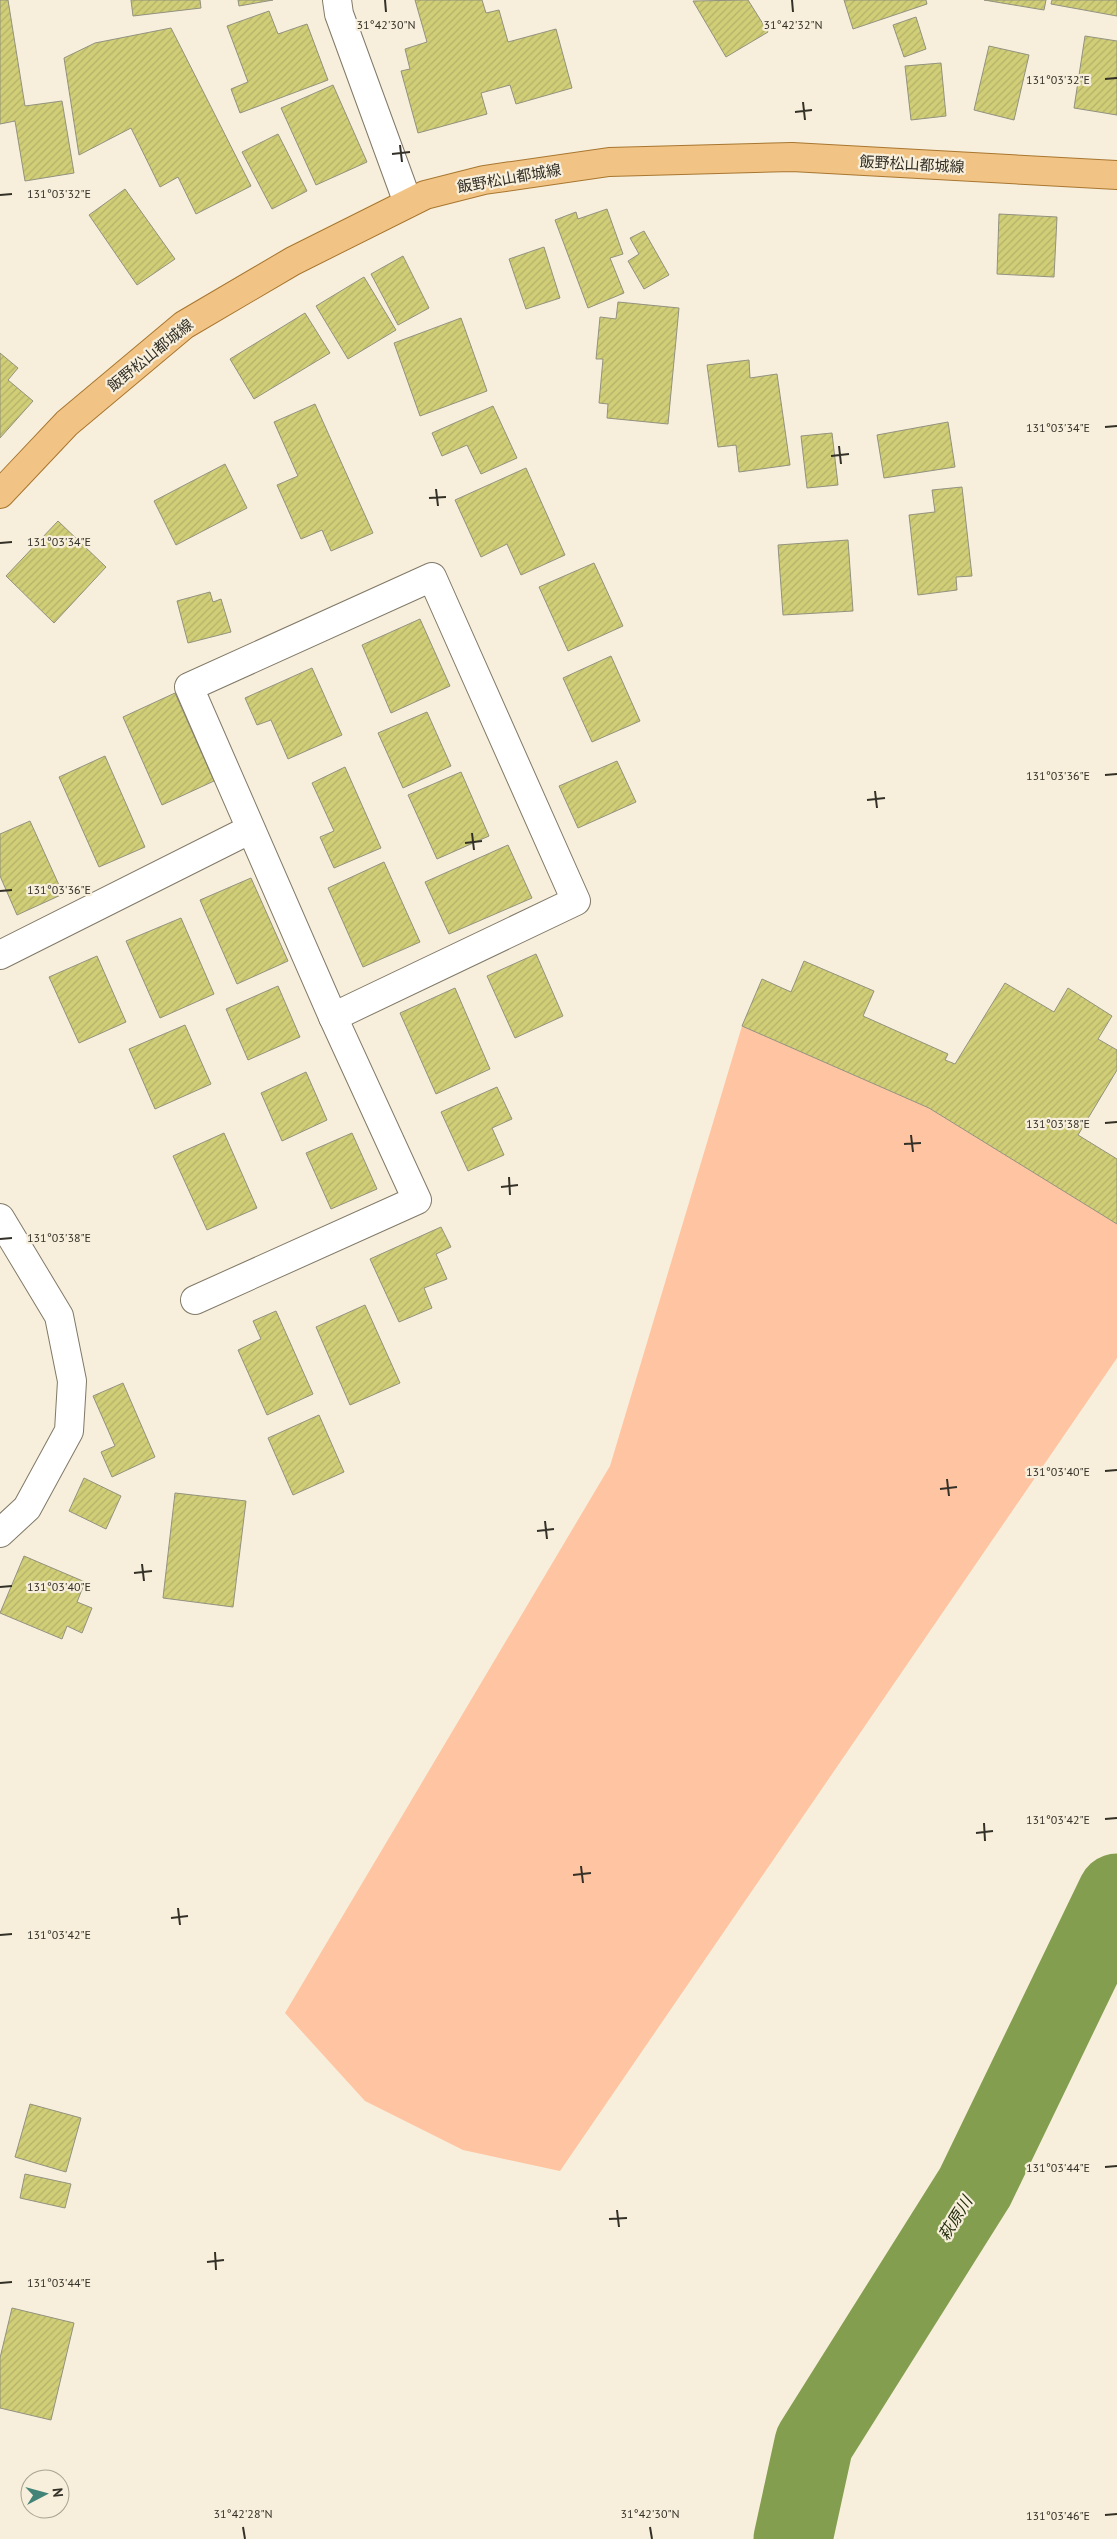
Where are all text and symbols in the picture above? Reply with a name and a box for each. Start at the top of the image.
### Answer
text: 31°42'30"N [356,17,416,32]
text: 31°42'32"N [763,17,823,32]
text: 131°03'32"E [1026,72,1090,87]
street label: 飯野松山都城線 [859,152,965,176]
street label: 飯野松山都城線 [456,160,562,196]
text: 131°03'32"E [27,186,91,201]
street label: 飯野松山都城線 [103,315,197,395]
text: 131°03'34"E [1026,420,1090,435]
text: 131°03'34"E [27,534,91,549]
text: 131°03'36"E [1026,768,1090,783]
text: 131°03'36"E [27,882,91,897]
text: 131°03'38"E [1026,1116,1090,1131]
text: 131°03'38"E [27,1230,91,1245]
text: 131°03'40"E [1026,1464,1090,1479]
text: 131°03'40"E [27,1579,91,1594]
text: 131°03'42"E [1026,1812,1090,1827]
text: 131°03'42"E [27,1927,91,1942]
text: 131°03'44"E [1026,2160,1090,2175]
water label: 萩原川 [934,2191,977,2244]
text: 131°03'44"E [27,2275,91,2290]
north arrow [20,2469,70,2519]
text: N [48,2487,67,2498]
text: 31°42'28"N [213,2506,273,2521]
text: 31°42'30"N [620,2506,680,2521]
text: 131°03'46"E [1026,2508,1090,2523]

